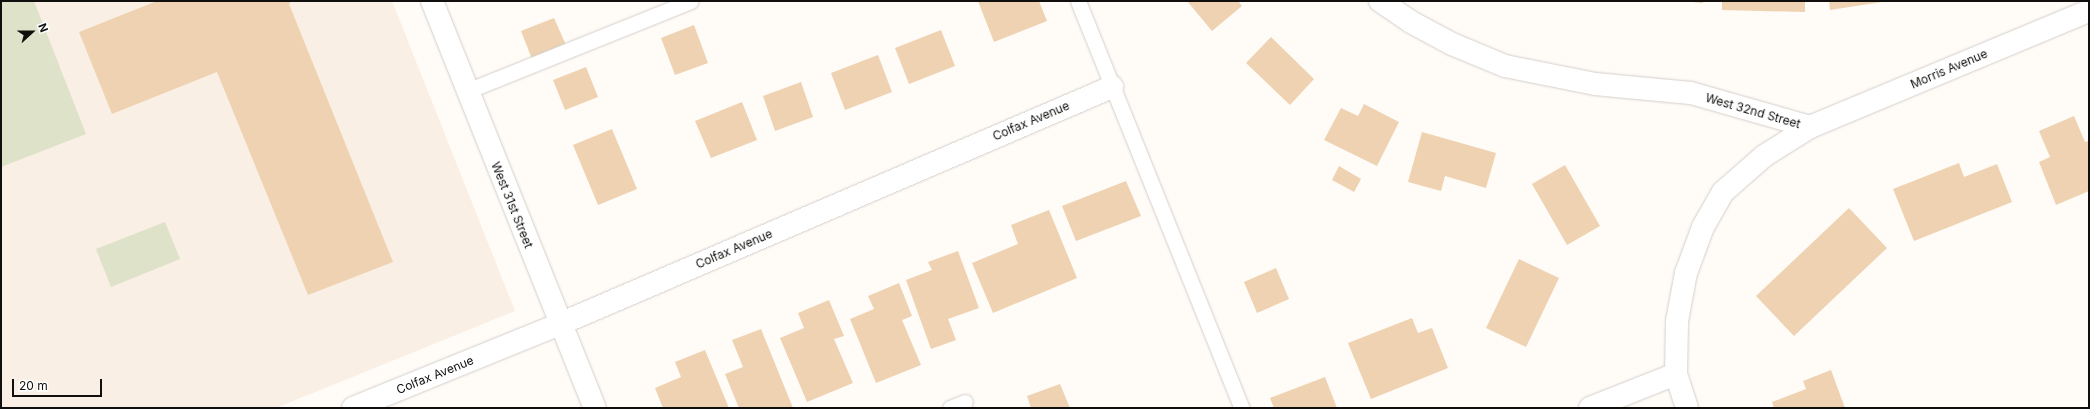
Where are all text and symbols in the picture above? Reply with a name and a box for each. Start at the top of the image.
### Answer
north arrow [12,12,52,52]
text: N [35,21,51,34]
street label: Morris Avenue [1908,46,1990,92]
street label: West 32nd Street [1704,91,1802,131]
street label: Colfax Avenue [990,98,1072,144]
street label: West 31st Street [488,160,536,250]
street label: Colfax Avenue [693,226,775,272]
street label: Colfax Avenue [394,353,476,397]
scale bar [14,371,104,397]
text: 20 m [19,378,48,393]

